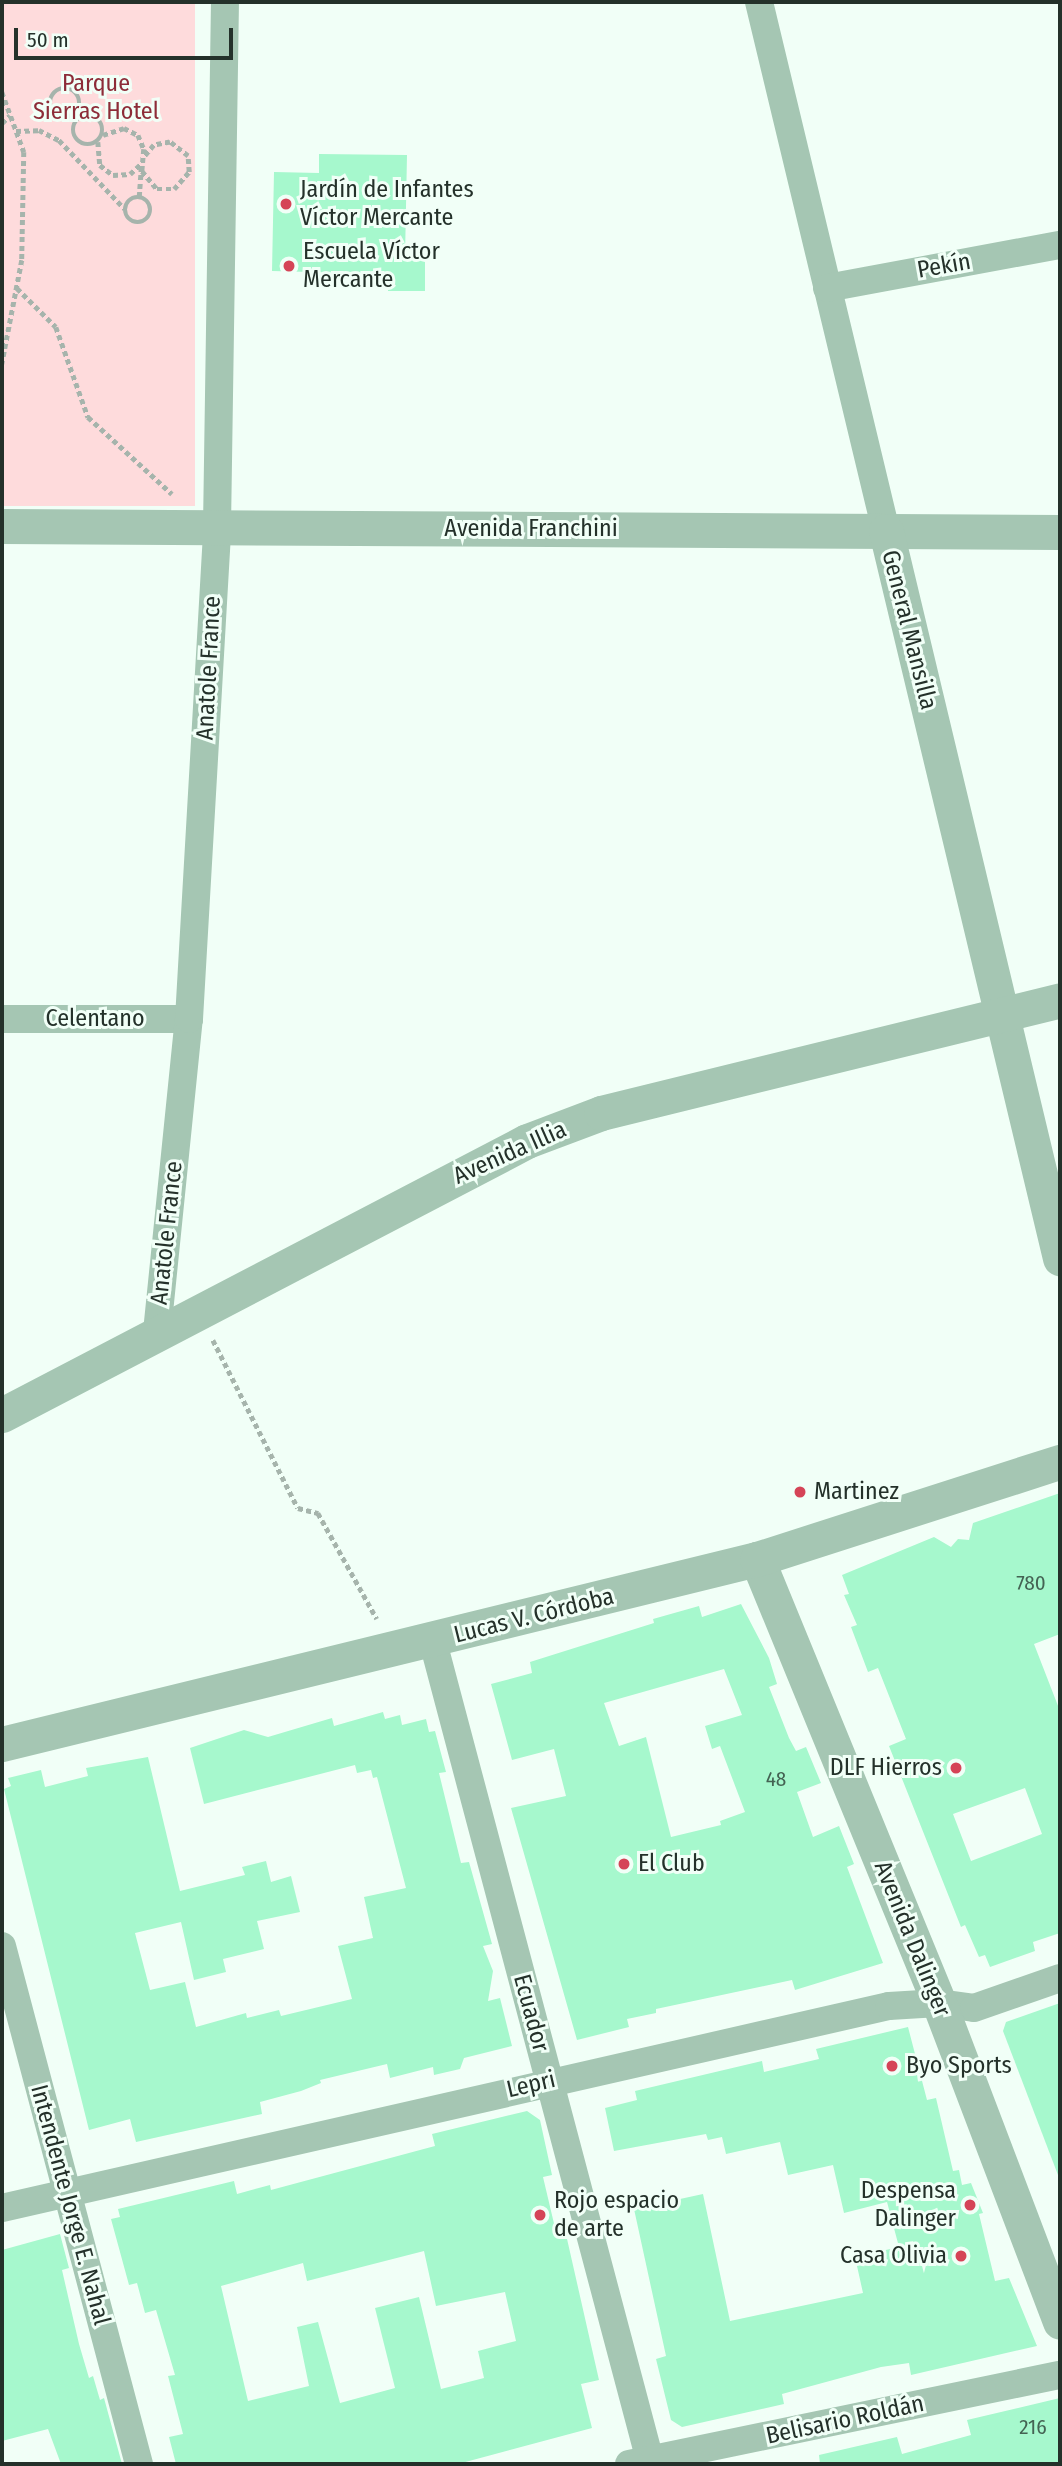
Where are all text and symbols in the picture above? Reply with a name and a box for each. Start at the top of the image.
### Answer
scale bar [18,14,236,58]
text: 50 m [27,27,69,53]
park label: Parque Sierras Hotel [33,70,159,126]
place label: Jardín de Infantes Víctor Mercante [300,176,474,232]
marker: Jardín de Infantes Víctor Mercante [278,196,294,212]
place label: Escuela Víctor Mercante [303,238,440,294]
street label: Pekín [915,247,973,285]
marker: Escuela Víctor Mercante [281,258,297,274]
street label: Avenida Franchini [444,515,618,543]
street label: General Mansilla [875,547,943,713]
street label: Anatole France [191,595,227,741]
street label: Celentano [46,1005,144,1033]
street label: Avenida Illia [449,1115,571,1191]
street label: Anatole France [145,1160,189,1306]
place label: Martinez [814,1478,899,1506]
marker: Martinez [792,1484,808,1500]
house number: 780 [1016,1570,1046,1596]
street label: Lucas V. Córdoba [451,1582,617,1650]
place label: DLF Hierros [830,1754,942,1782]
marker: DLF Hierros [948,1760,964,1776]
house number: 48 [766,1766,786,1792]
place label: El Club [638,1850,705,1878]
marker: El Club [616,1856,632,1872]
street label: Avenida Dalinger [868,1857,956,2021]
street label: Ecuador [507,1971,555,2055]
place label: Byo Sports [906,2052,1012,2080]
marker: Byo Sports [884,2058,900,2074]
street label: Lepri [504,2065,558,2105]
street label: Intendente Jorge E. Nahal [24,2082,116,2328]
place label: Despensa Dalinger [861,2177,956,2233]
place label: Rojo espacio de arte [554,2187,679,2243]
marker: Despensa Dalinger [962,2197,978,2213]
marker: Rojo espacio de arte [532,2207,548,2223]
place label: Casa Olivia [840,2242,947,2270]
marker: Casa Olivia [953,2248,969,2264]
street label: Belisario Roldán [763,2389,927,2451]
house number: 216 [1019,2414,1047,2440]

